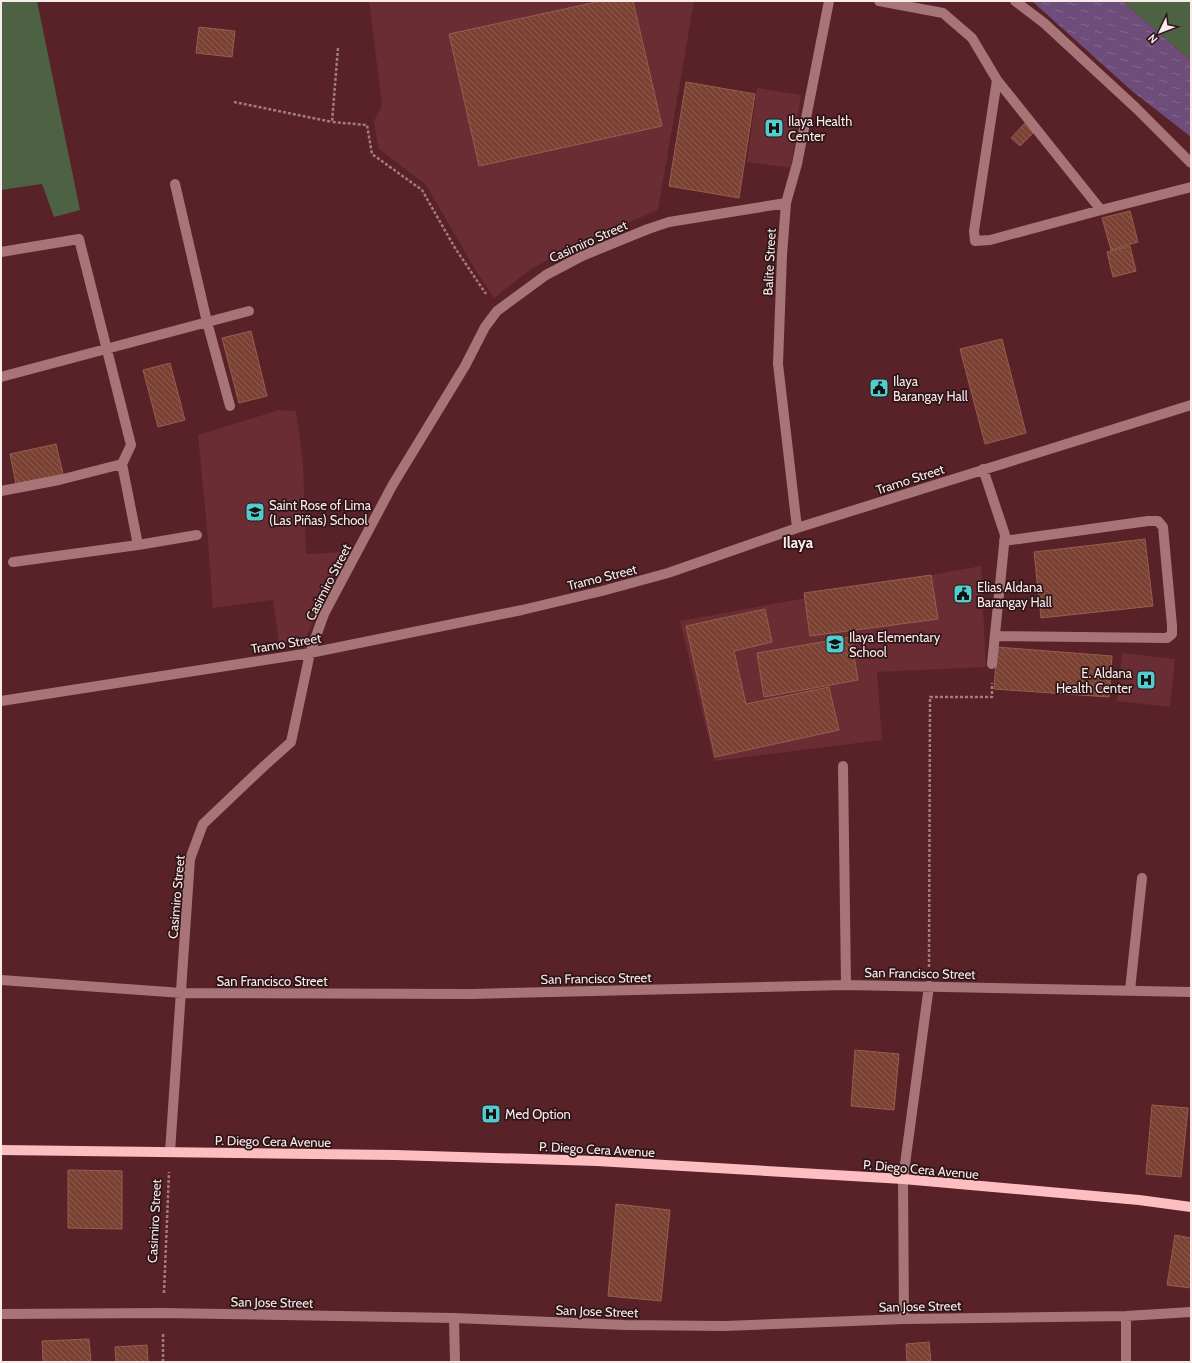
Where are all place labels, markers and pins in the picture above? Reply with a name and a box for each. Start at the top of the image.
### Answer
place label: Ilaya Health Center [788,113,852,144]
hospital icon: Ilaya Health Center [763,117,785,139]
place label: Ilaya Barangay Hall [893,373,968,404]
public building icon: Ilaya Barangay Hall [868,377,890,399]
place label: Saint Rose of Lima (Las Piñas) School [269,497,372,528]
school or university icon: Saint Rose of Lima (Las Piñas) School [244,501,266,523]
place label: Elias Aldana Barangay Hall [977,579,1052,610]
public building icon: Elias Aldana Barangay Hall [952,583,974,605]
place label: Ilaya Elementary School [849,629,941,660]
school or university icon: Ilaya Elementary School [824,633,846,655]
place label: E. Aldana Health Center [1056,665,1133,696]
hospital icon: E. Aldana Health Center [1135,669,1157,691]
hospital icon: Med Option [480,1103,502,1125]
place label: Med Option [505,1106,571,1122]

